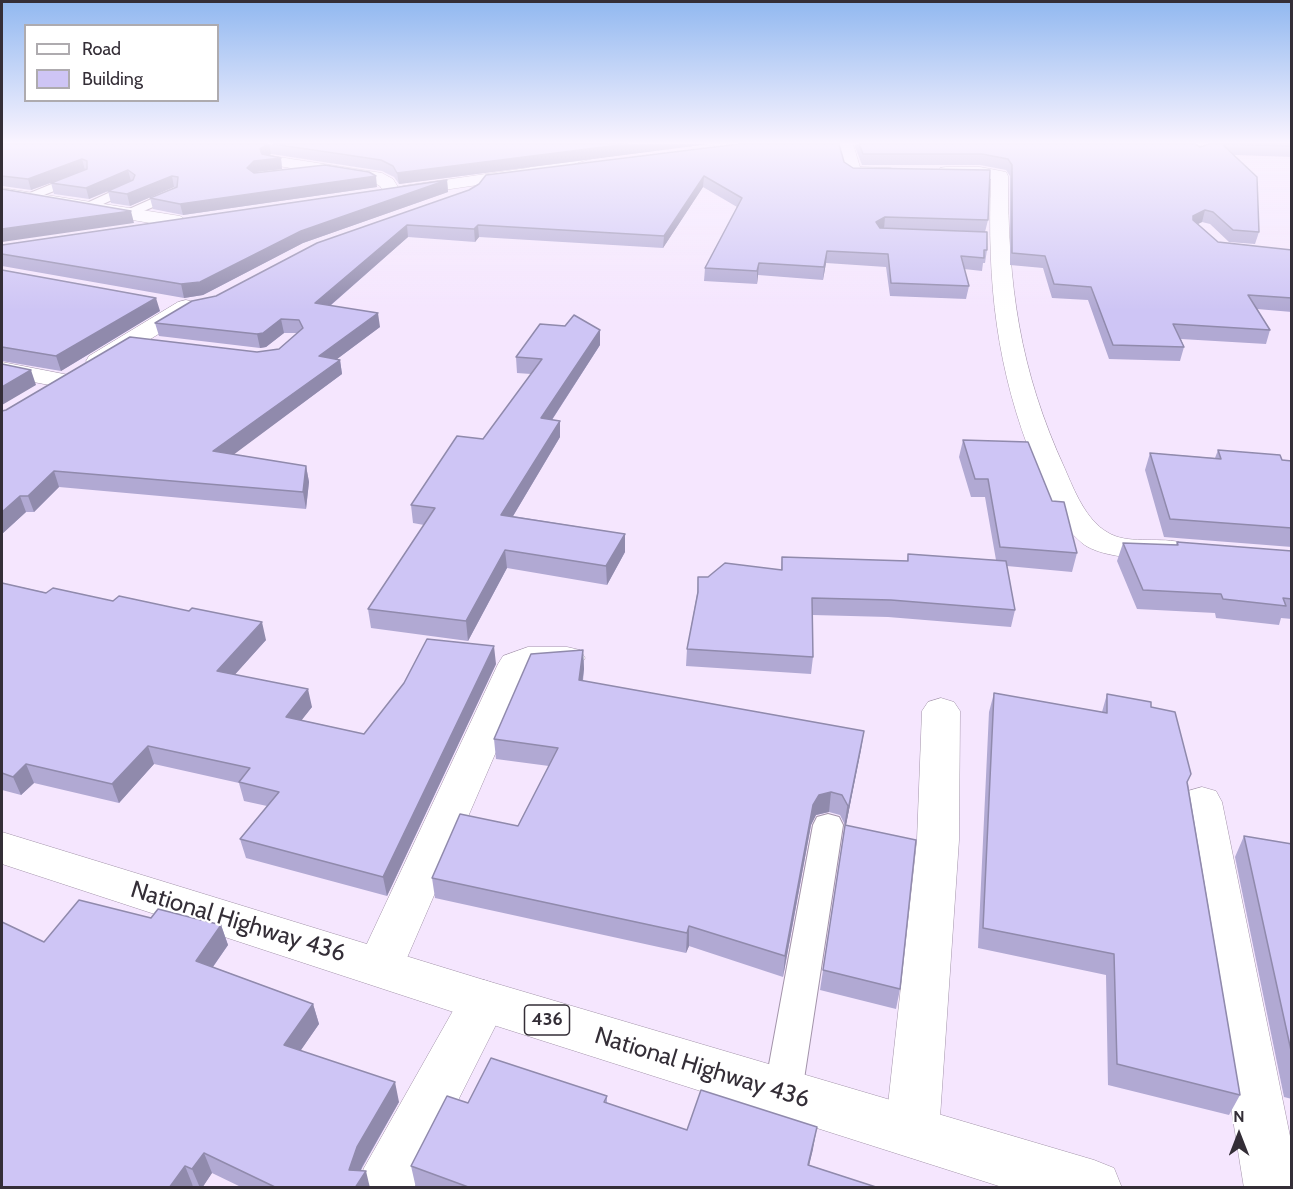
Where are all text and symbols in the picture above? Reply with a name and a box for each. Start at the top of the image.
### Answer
legend [24,24,219,102]
text: Road [82,38,121,60]
text: Building [82,68,143,90]
street label: National Highway 436 [127,876,349,968]
road number: 436 [524,1005,570,1035]
street label: National Highway 436 [591,1022,813,1114]
north arrow [1209,1105,1269,1165]
text: N [1233,1107,1245,1126]

